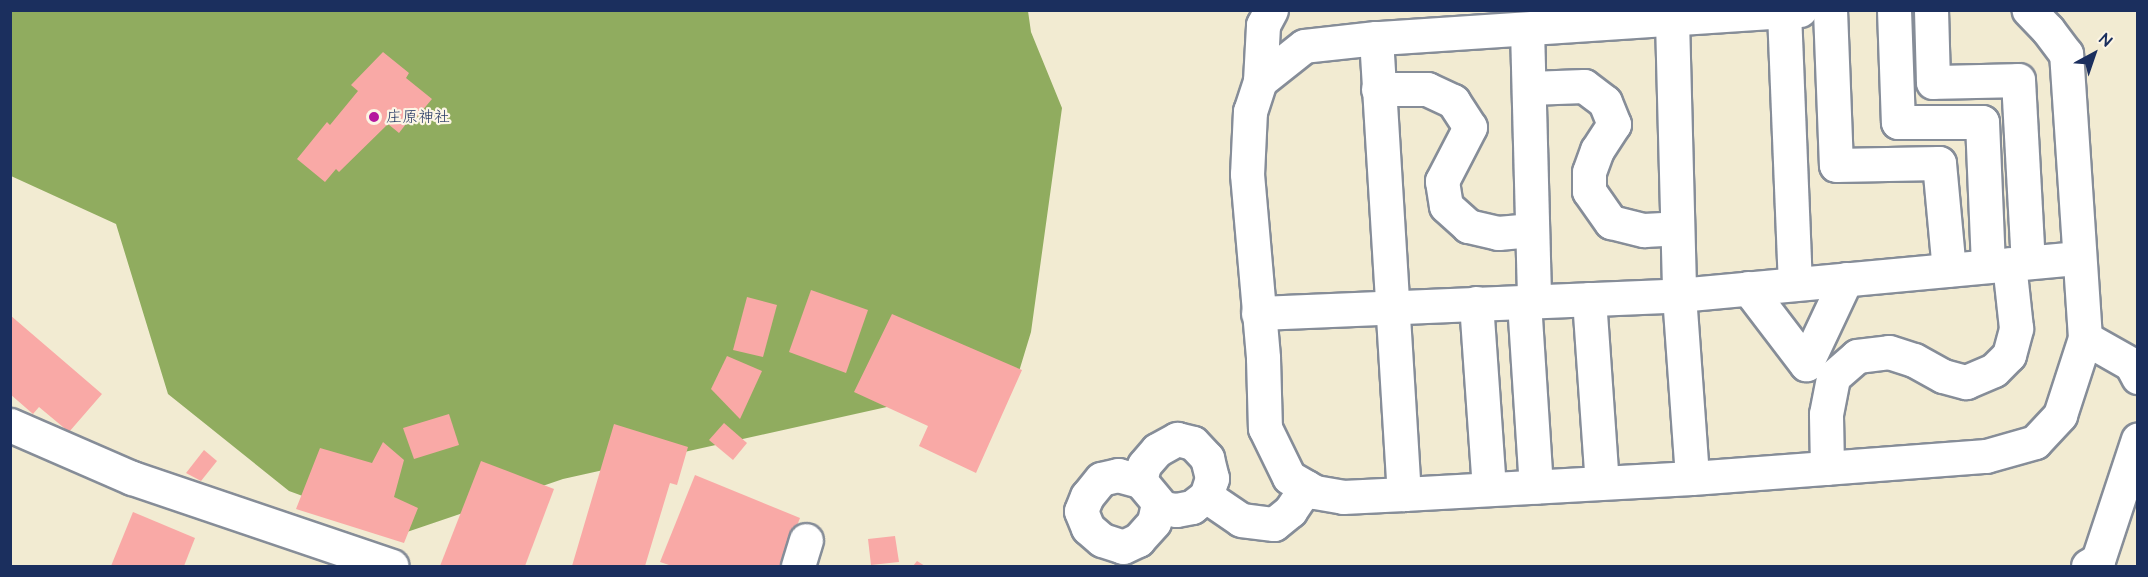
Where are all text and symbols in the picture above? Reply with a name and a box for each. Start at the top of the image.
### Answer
north arrow [2064,24,2124,84]
text: N [2095,29,2116,52]
place label: 庄原神社 [386,107,450,127]
marker: 庄原神社 [367,110,381,124]

